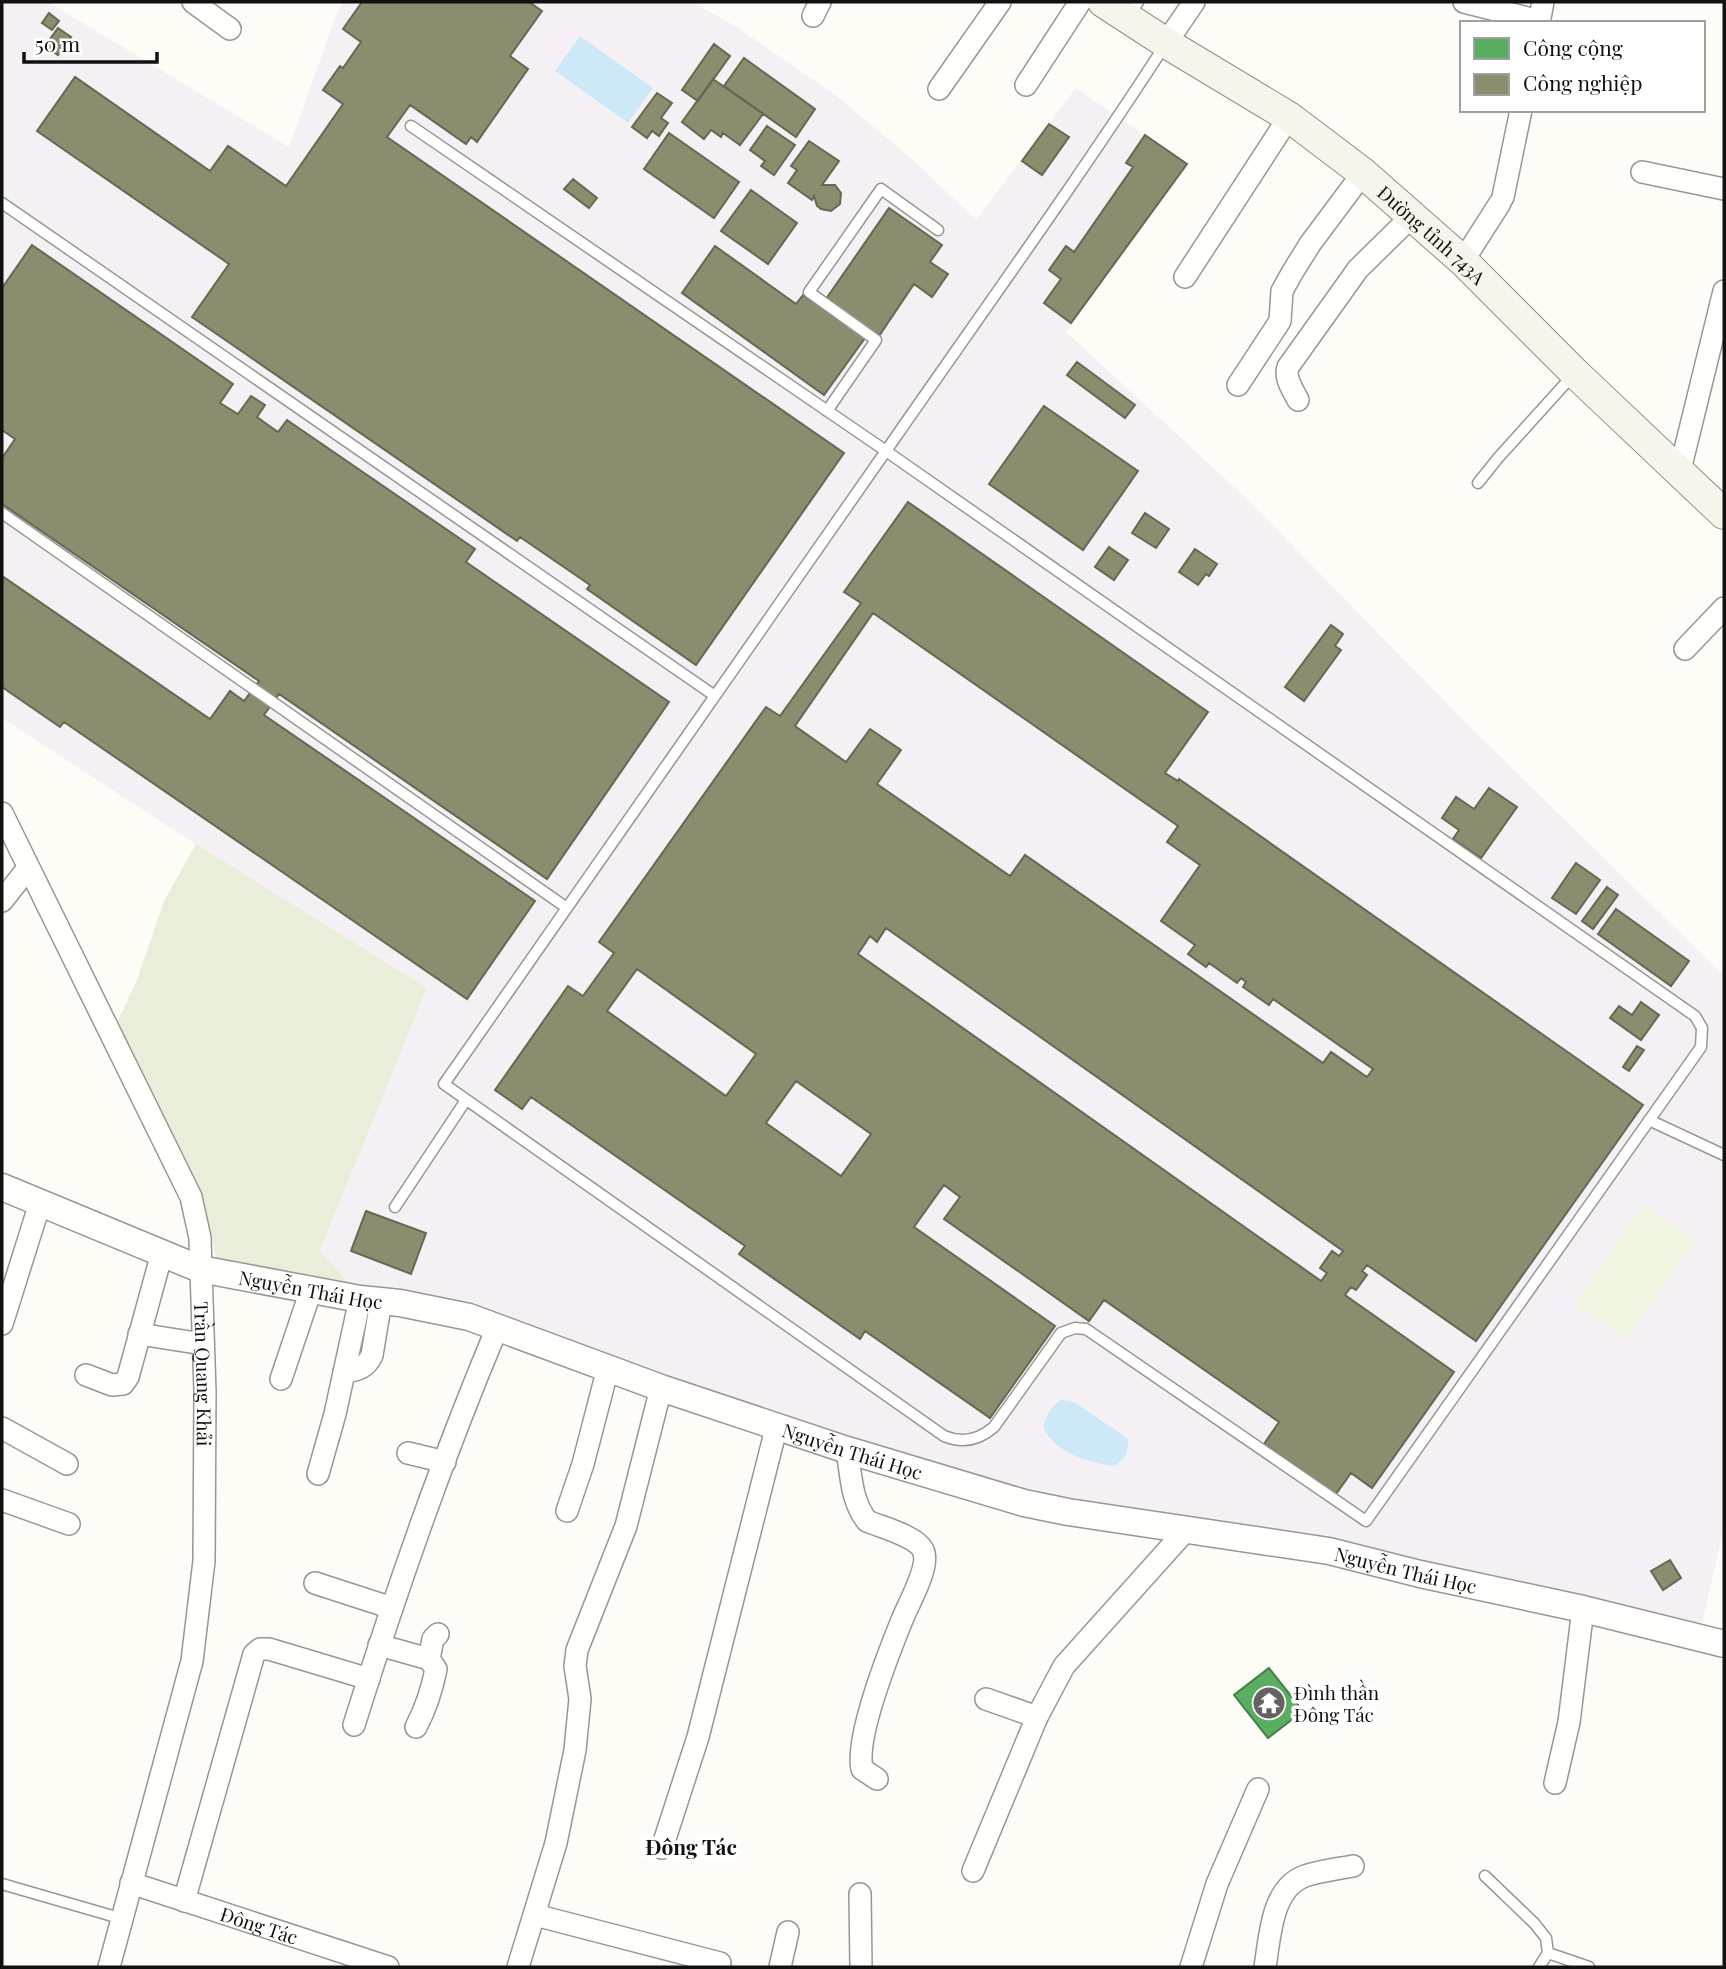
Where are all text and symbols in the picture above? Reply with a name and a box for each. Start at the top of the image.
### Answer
scale bar [24,21,158,65]
legend [1460,21,1705,112]
text: 50 m [35,29,81,57]
text: Công cộng [1523,33,1623,61]
text: Công nghiệp [1523,68,1642,96]
street label: Đường tỉnh 743A [1372,179,1493,291]
street label: Nguyễn Thái Học [237,1264,384,1314]
street label: Trần Quang Khải [189,1301,218,1447]
street label: Nguyễn Thái Học [779,1416,926,1485]
street label: Nguyễn Thái Học [1332,1540,1479,1599]
place label: Đình thần Đông Tác [1294,1679,1380,1727]
temple icon: Đình thần Đông Tác [1250,1684,1288,1722]
district label: Đông Tác [645,1832,737,1860]
street label: Đông Tác [217,1900,301,1950]

